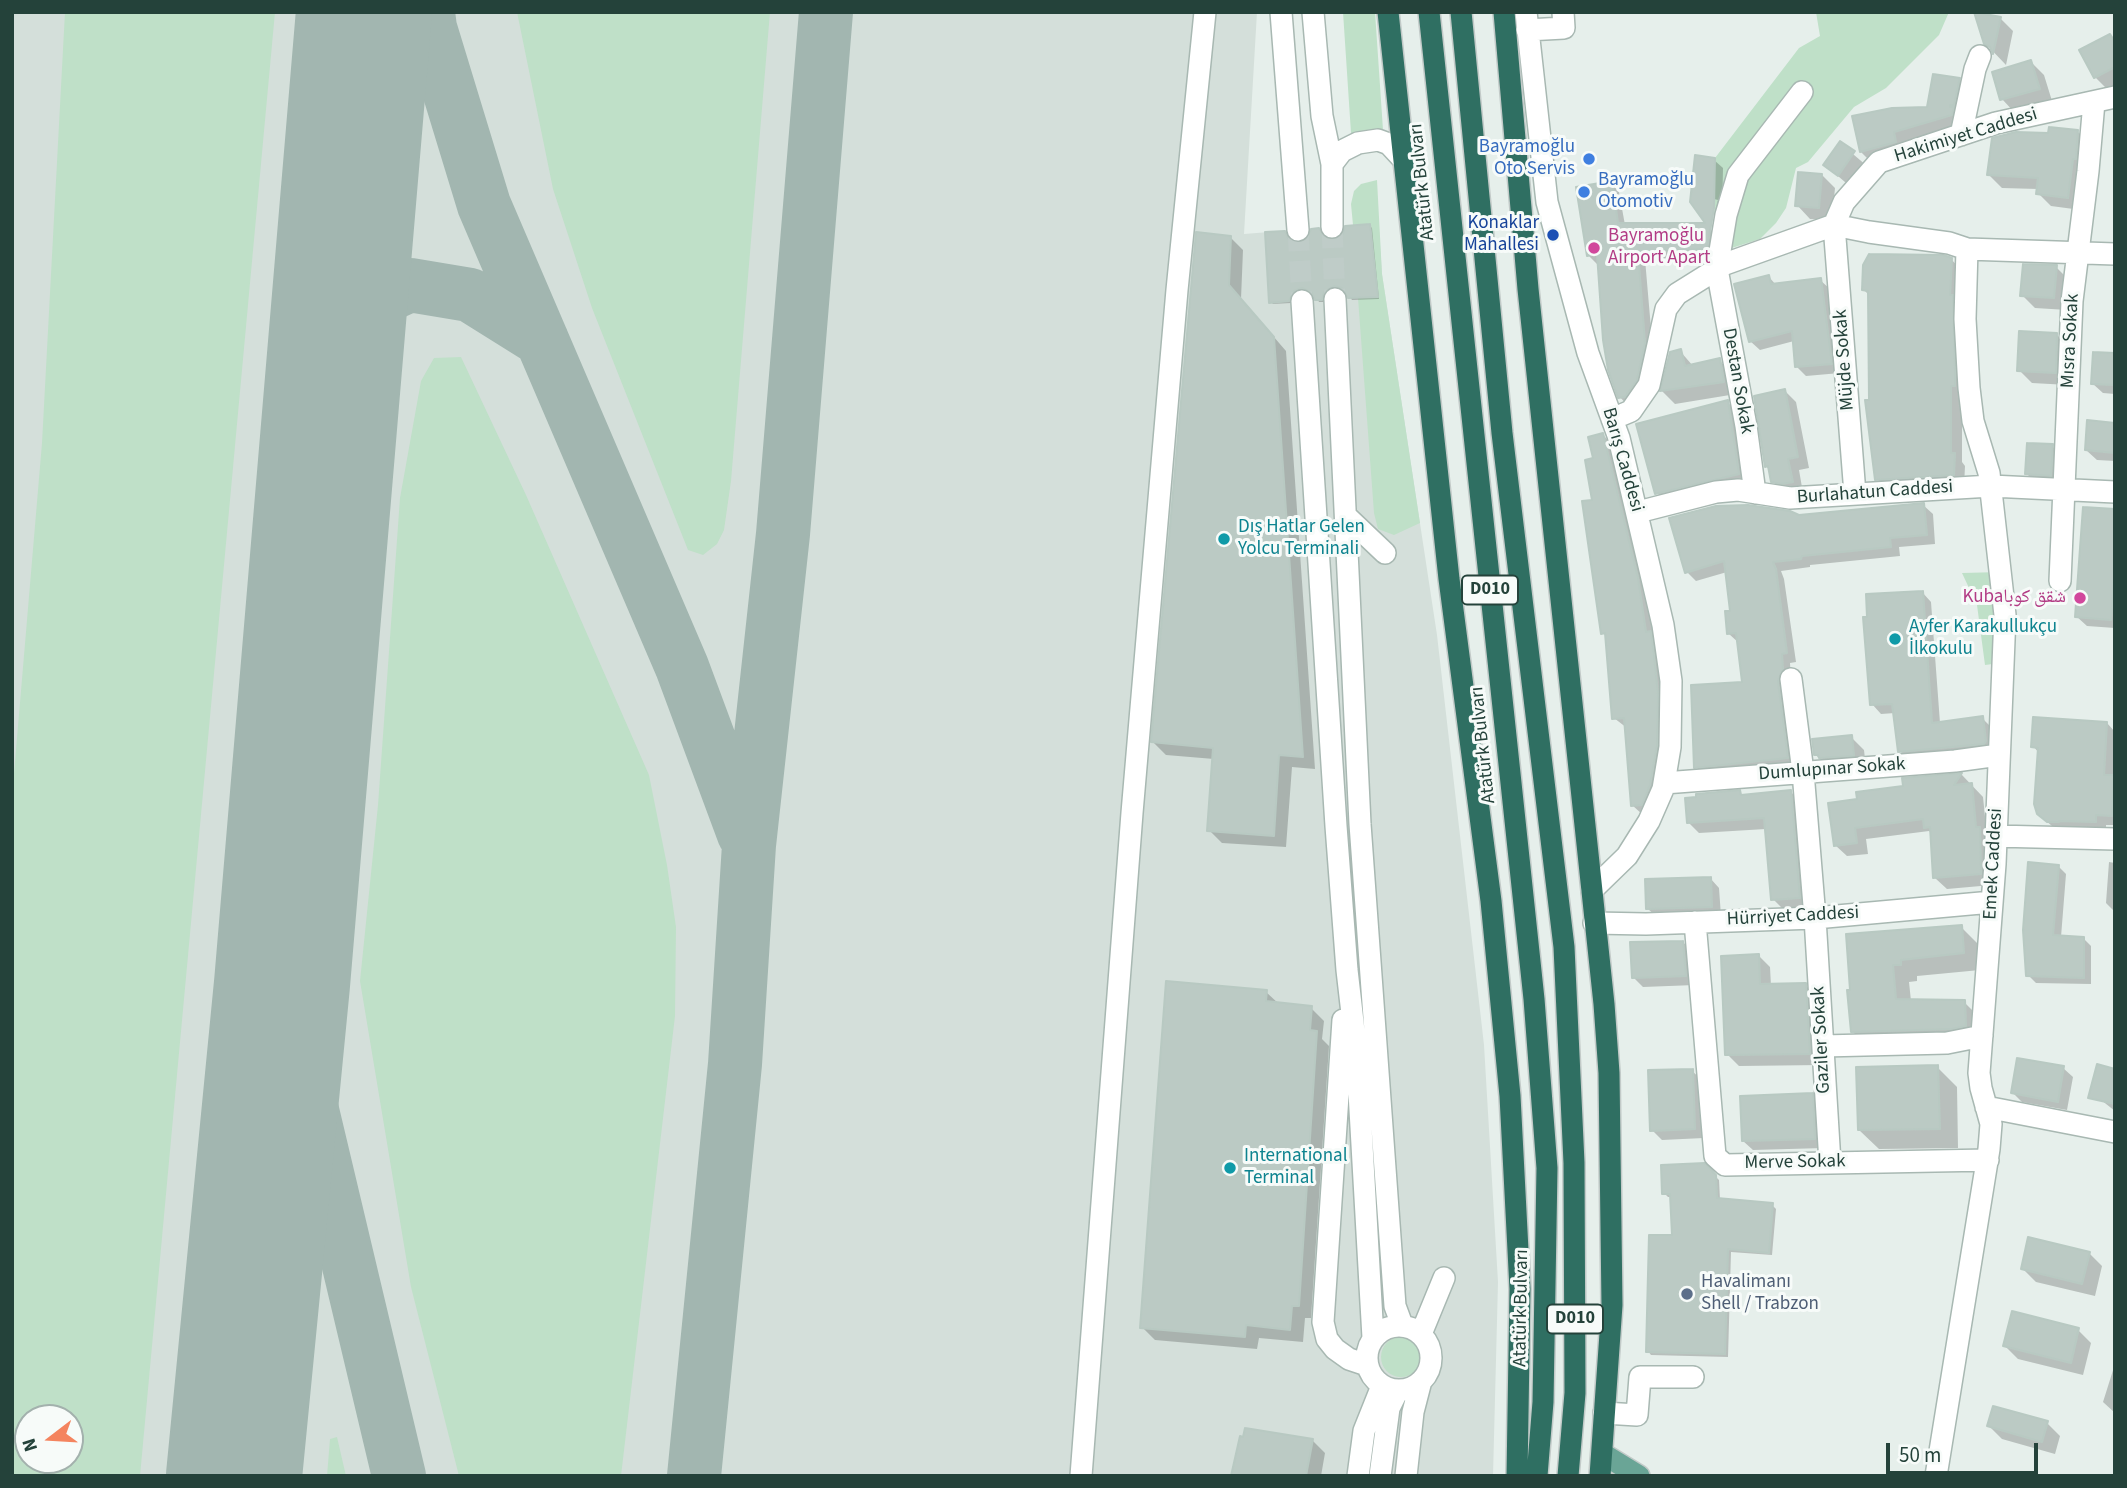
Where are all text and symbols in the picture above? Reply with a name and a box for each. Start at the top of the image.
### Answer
street label: Hakimiyet Caddesi [1892,103,2040,169]
street label: Atatürk Bulvarı [1406,122,1440,242]
place label: Bayramoğlu Oto Servis [1479,137,1575,181]
marker: Bayramoğlu Oto Servis [1581,151,1597,167]
place label: Bayramoğlu Otomotiv [1598,170,1694,214]
marker: Bayramoğlu Otomotiv [1576,184,1592,200]
place label: Konaklar Mahallesi [1464,213,1539,257]
place label: Bayramoğlu Airport Apart [1608,226,1710,270]
marker: Konaklar Mahallesi [1545,227,1561,243]
marker: Bayramoğlu Airport Apart [1586,240,1602,256]
street label: Mısra Sokak [2057,293,2085,389]
street label: Müjde Sokak [1830,309,1860,411]
street label: Destan Sokak [1716,326,1758,436]
street label: Barış Caddesi [1596,405,1648,515]
street label: Burlahatun Caddesi [1796,476,1954,510]
place label: Dış Hatlar Gelen Yolcu Terminali [1238,517,1365,561]
marker: Dış Hatlar Gelen Yolcu Terminali [1216,531,1232,547]
road number: D010 [1462,576,1518,604]
place label: Kubaشقق كوبا [1962,587,2066,609]
marker: Kubaشقق كوبا [2072,590,2088,606]
place label: Ayfer Karakullukçu İlkokulu [1909,617,2057,661]
marker: Ayfer Karakullukçu İlkokulu [1887,631,1903,647]
street label: Atatürk Bulvarı [1467,685,1501,805]
street label: Dumlupınar Sokak [1758,753,1906,787]
street label: Emek Caddesi [1980,807,2008,921]
street label: Hürriyet Caddesi [1726,902,1860,932]
street label: Gaziler Sokak [1808,986,1836,1094]
place label: International Terminal [1244,1146,1347,1190]
street label: Merve Sokak [1744,1151,1846,1175]
marker: International Terminal [1222,1160,1238,1176]
street label: Atatürk Bulvarı [1510,1249,1534,1367]
place label: Havalimanı Shell / Trabzon [1701,1272,1819,1316]
marker: Havalimanı Shell / Trabzon [1679,1286,1695,1302]
road number: D010 [1547,1304,1603,1334]
north arrow [14,1404,84,1474]
scale bar [1889,1428,2041,1472]
text: N [16,1435,45,1455]
text: 50 m [1899,1440,1941,1470]

